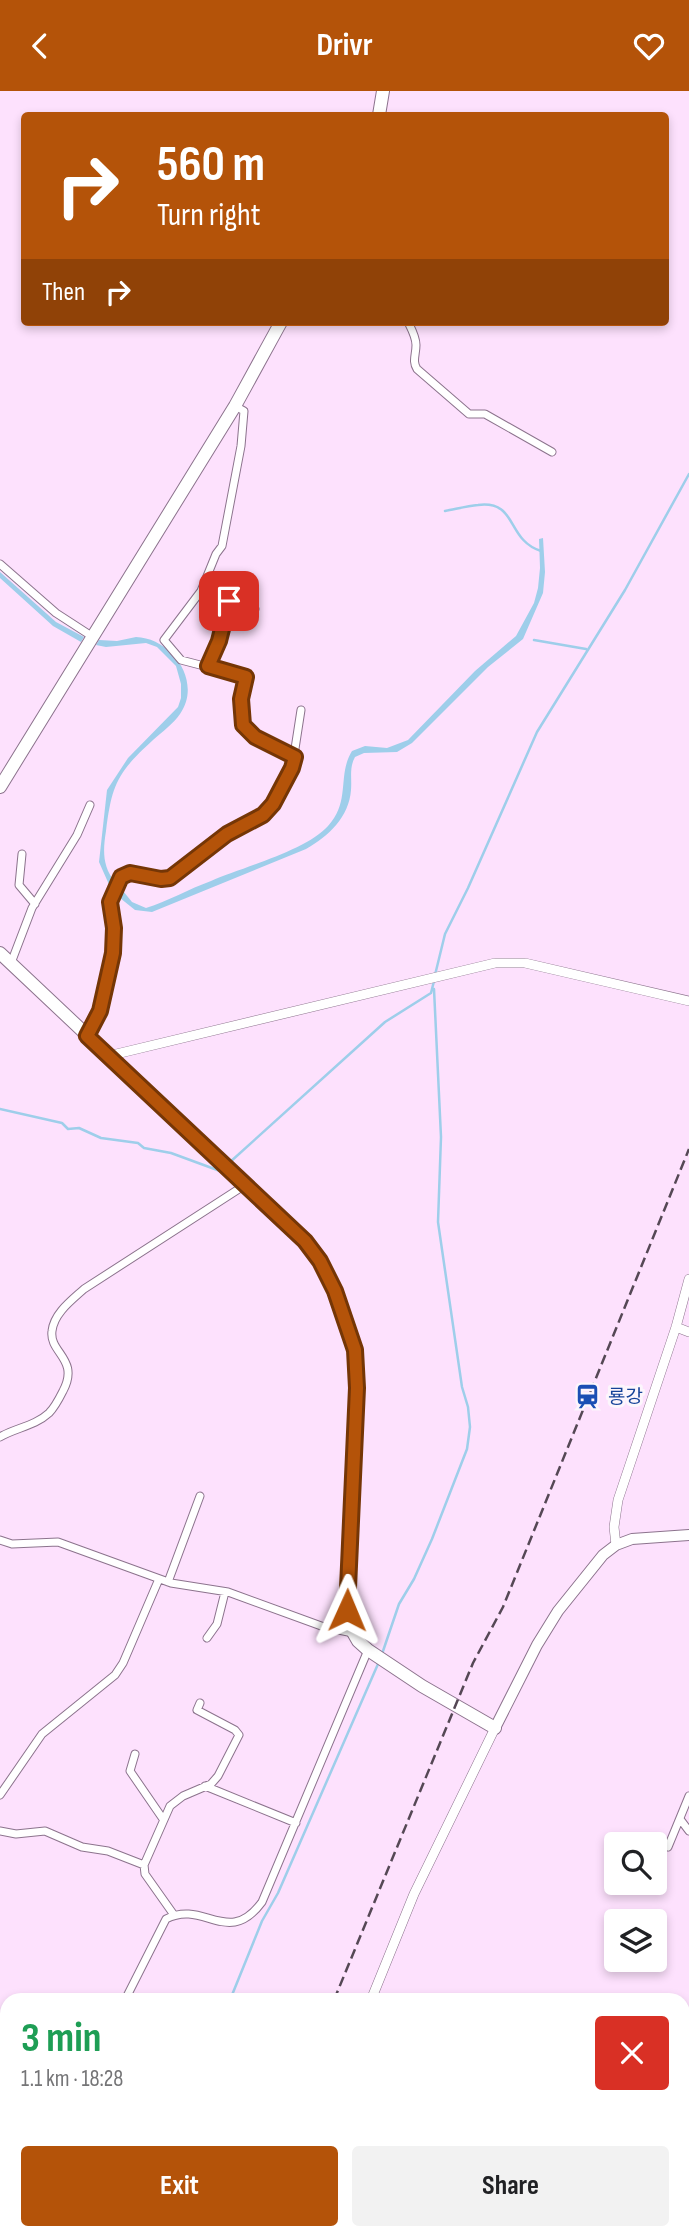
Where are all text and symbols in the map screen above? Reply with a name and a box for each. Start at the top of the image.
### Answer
text: Drivr [316,26,373,65]
icon: back [21,27,59,65]
icon: heart [630,27,668,65]
text: 560 m [157,136,265,195]
icon: right [42,140,133,231]
text: Turn right [157,196,261,235]
icon: right [99,273,137,311]
text: Then [42,277,85,308]
pin [199,571,259,631]
icon: arrive [210,582,248,620]
station icon: 룡강 [574,1383,602,1411]
place label: 룡강 [608,1386,643,1409]
position arrow [310,1573,384,1647]
map controls [604,1832,667,1972]
button: search [604,1832,667,1895]
button: layers [604,1909,667,1972]
text: 3 min [21,2013,101,2064]
button: close [595,2016,669,2090]
text: 1.1 km · 18:28 [21,2065,123,2093]
button: Exit [21,2146,338,2226]
button: Share [352,2146,669,2226]

